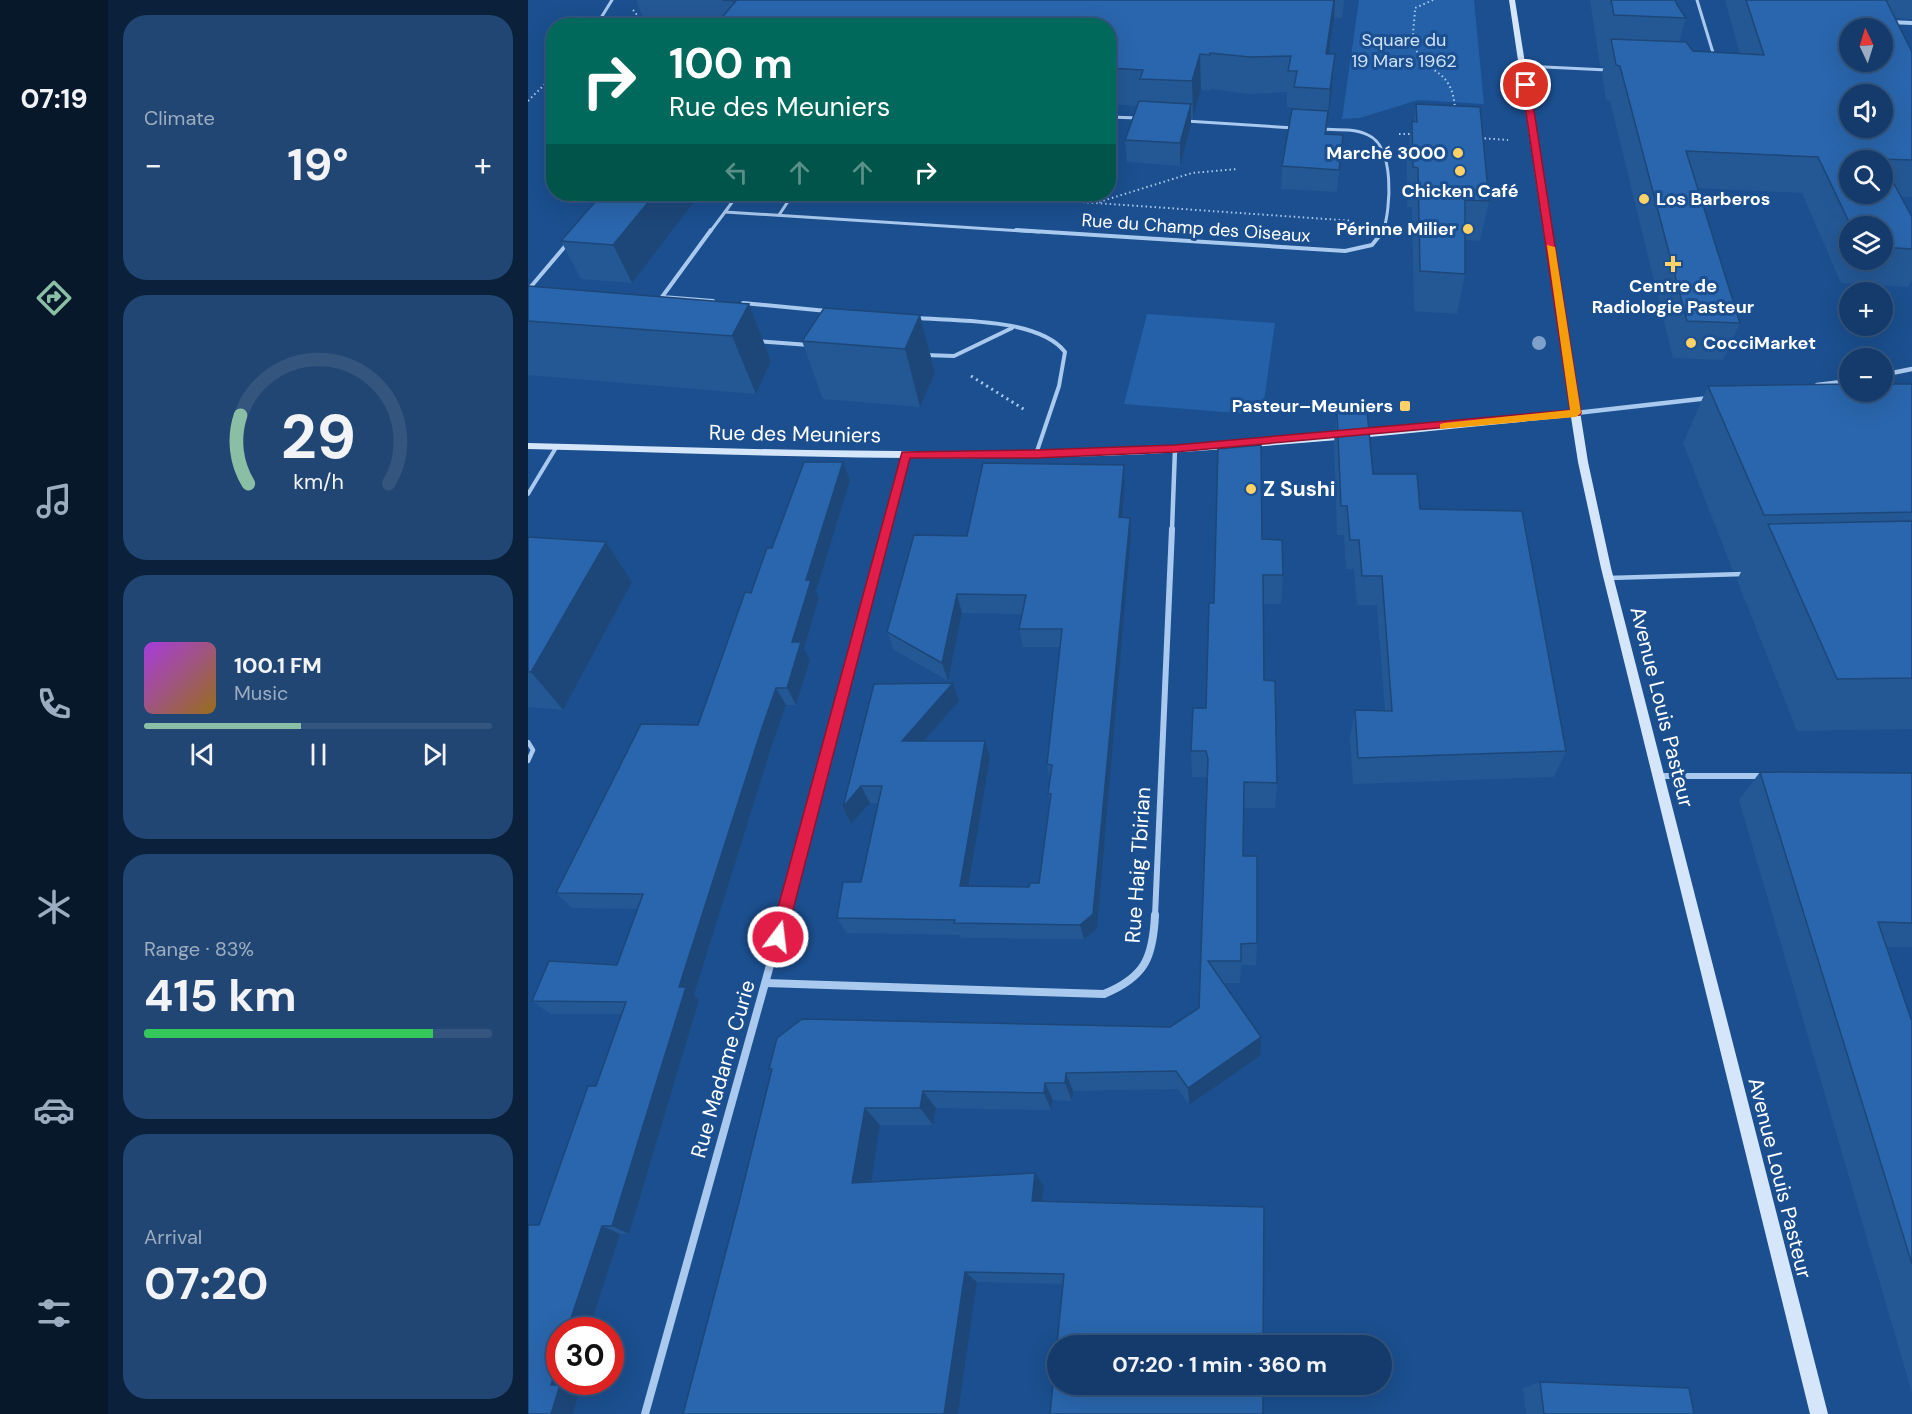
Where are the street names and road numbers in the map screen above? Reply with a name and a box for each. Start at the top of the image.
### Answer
street label: Rue du Champ des Oiseaux [1081,208,1311,248]
street label: Rue des Meuniers [709,418,881,450]
street label: Avenue Louis Pasteur [1623,604,1701,811]
street label: Rue Haig Tbirian [1119,786,1157,944]
street label: Rue Madame Curie [684,977,762,1161]
street label: Avenue Louis Pasteur [1741,1075,1819,1282]

